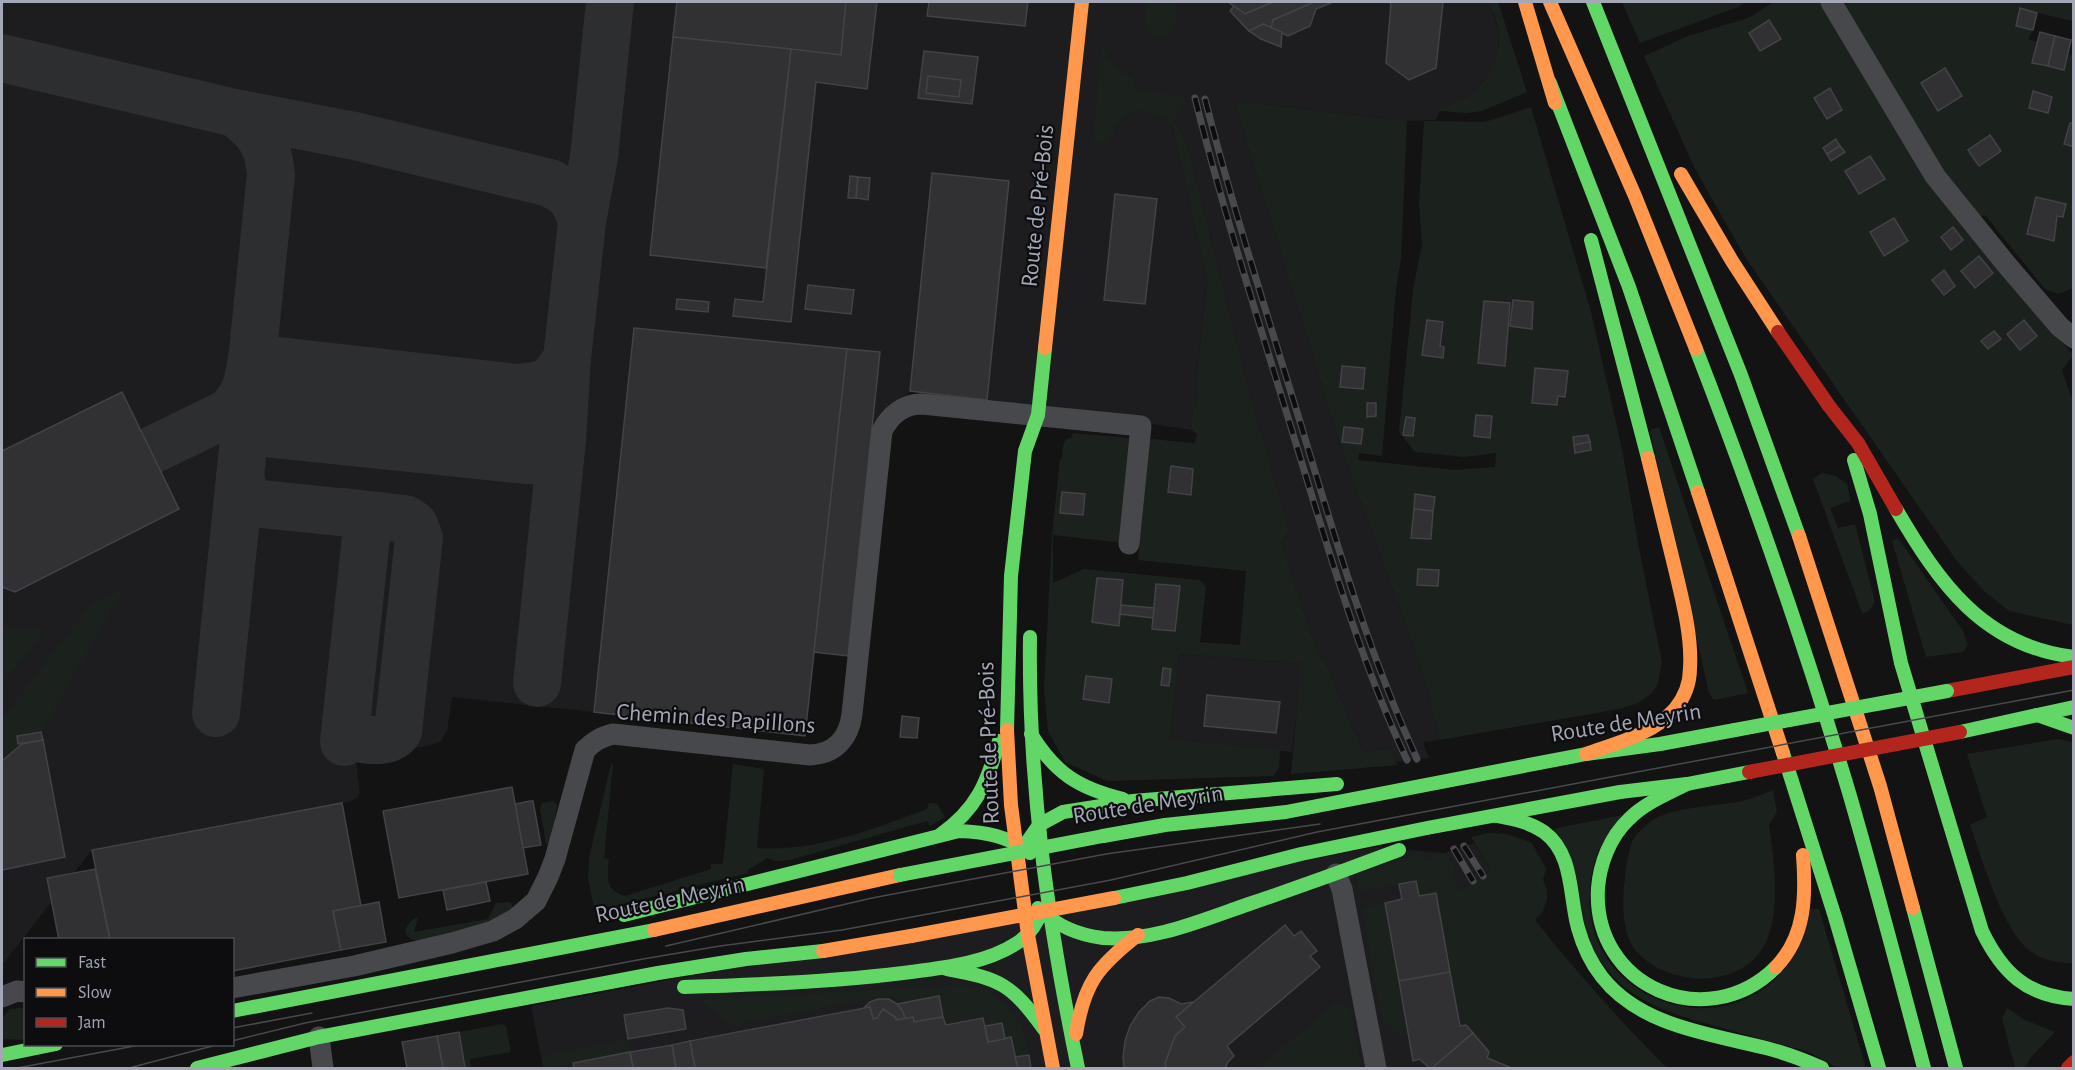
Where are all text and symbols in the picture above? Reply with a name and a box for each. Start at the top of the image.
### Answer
street label: Route de Pré-Bois [1018,124,1058,288]
street label: Route de Pré-Bois [974,661,1004,825]
street label: Route de Meyrin [1549,699,1703,747]
street label: Chemin des Papillons [616,700,816,738]
street label: Route de Meyrin [1071,781,1225,829]
street label: Route de Meyrin [593,872,747,928]
legend [24,938,234,1046]
text: Fast [78,954,106,972]
text: Slow [78,984,111,1002]
text: Jam [78,1014,106,1032]

